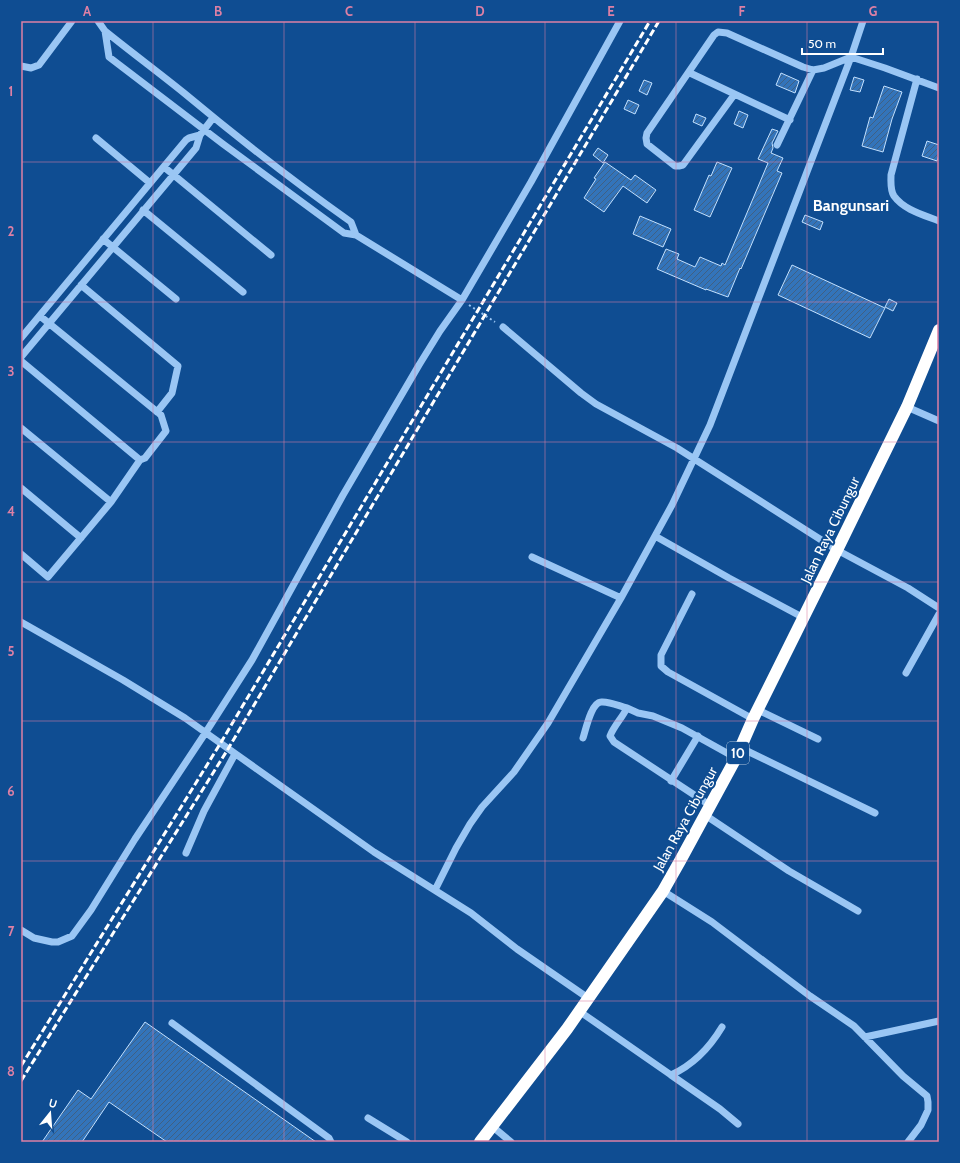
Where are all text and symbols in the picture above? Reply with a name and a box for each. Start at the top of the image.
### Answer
text: A [83,3,92,19]
text: B [214,3,222,19]
text: C [345,3,353,19]
text: D [475,3,485,19]
text: E [607,3,615,19]
text: F [739,3,746,19]
text: G [869,3,878,19]
scale bar [802,30,883,56]
text: 50 m [808,36,836,51]
text: 1 [9,83,13,99]
district label: Bangunsari [813,196,889,215]
text: 2 [8,223,15,239]
text: 3 [7,363,15,379]
street label: Jalan Raya Cibungur [796,473,864,587]
text: 4 [7,503,15,519]
text: 5 [8,643,15,659]
road number: 10 [727,742,749,764]
street label: Jalan Raya Cibungur [648,763,721,875]
text: 6 [7,783,15,799]
text: 7 [8,923,15,939]
text: 8 [7,1063,15,1079]
north arrow [30,1093,70,1133]
text: U [47,1096,59,1111]

